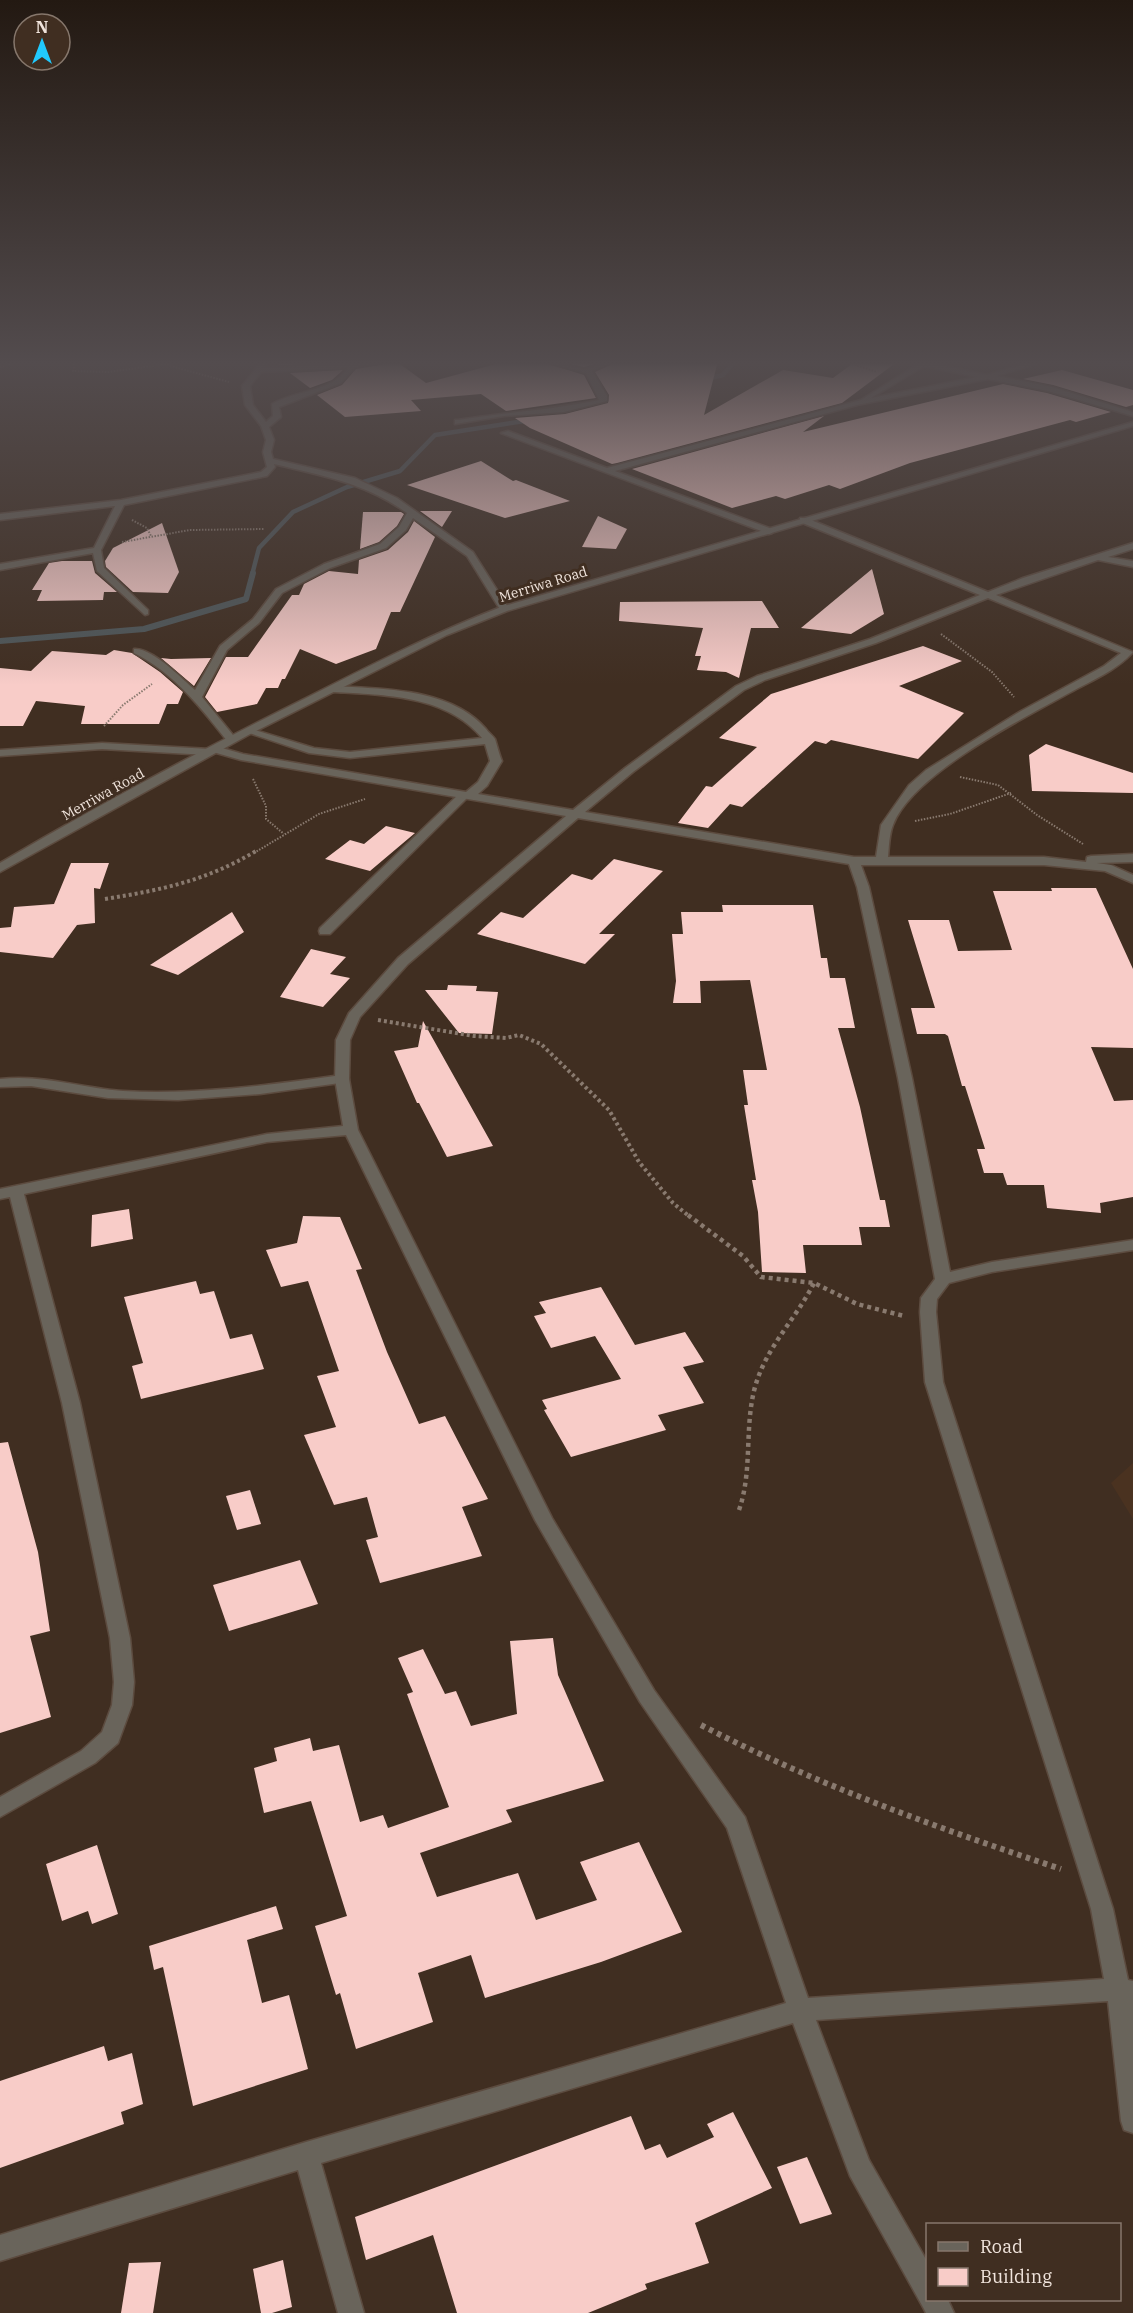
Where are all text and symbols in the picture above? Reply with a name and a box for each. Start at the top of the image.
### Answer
north arrow [12,12,72,72]
text: N [36,17,48,37]
street label: Merriwa Road [497,562,590,606]
street label: Merriwa Road [59,764,148,824]
legend [926,2223,1121,2301]
text: Road [980,2235,1023,2258]
text: Building [980,2265,1052,2288]

